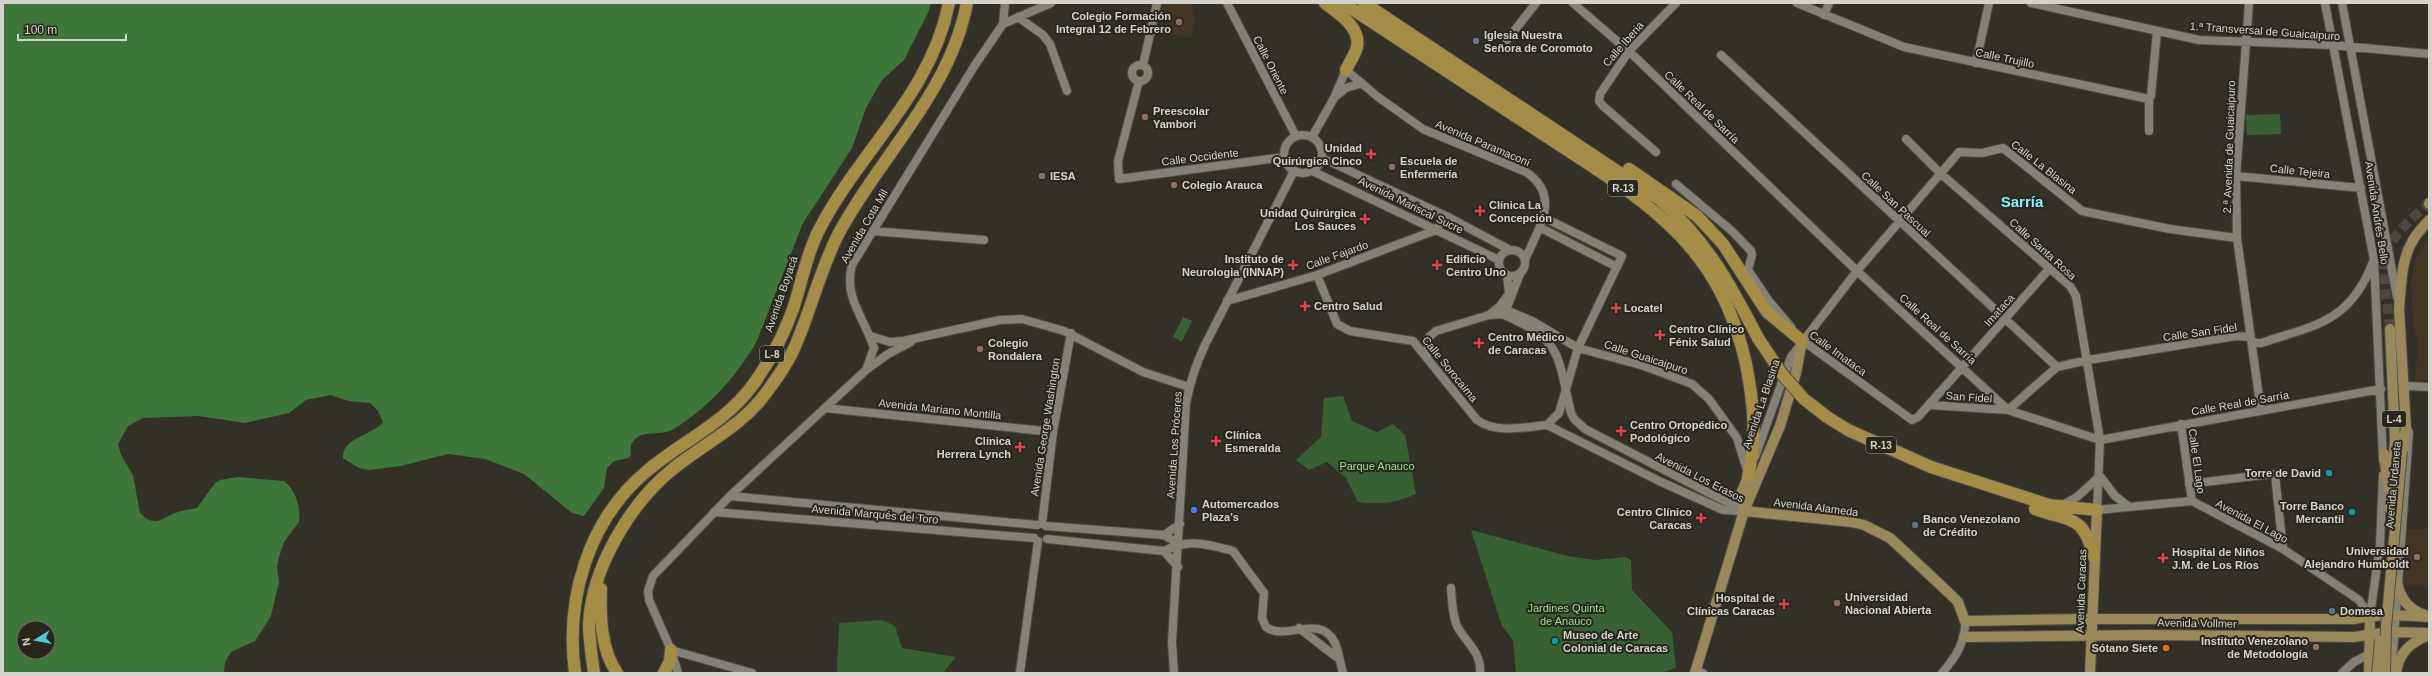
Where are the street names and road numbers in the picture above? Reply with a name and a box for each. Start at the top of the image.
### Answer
street label: Calle Iberia [1600,18,1646,69]
street label: 1.ª Transversal de Guaicaipuro [2189,20,2341,42]
street label: Calle Oriente [1251,34,1291,96]
street label: Calle Trujillo [1974,46,2036,70]
street label: Calle Real de Sarría [1662,68,1742,146]
street label: 2.ª Avenida de Guaicaipuro [2221,80,2237,214]
street label: Avenida Paramaconí [1434,118,1532,168]
street label: Calle La Blasina [2009,138,2080,197]
street label: Calle Occidente [1161,146,1239,168]
street label: Avenida Andrés Bello [2363,161,2391,265]
street label: Calle Tejeira [2269,162,2332,180]
street label: Calle San Pascual [1859,169,1933,239]
street label: Avenida Mariscal Sucre [1357,174,1465,236]
road number: R-13 [1608,180,1638,196]
street label: Avenida Cota Mil [838,187,890,265]
street label: Calle Santa Rosa [2007,216,2079,283]
street label: Calle Fajardo [1304,238,1370,272]
street label: Avenida Boyacá [762,254,800,333]
street label: Calle Real de Sarría [1897,291,1979,367]
street label: Imataca [1981,291,2017,329]
street label: Calle San Fidel [2162,321,2238,343]
street label: Calle Imataca [1807,328,1869,378]
street label: Calle Sorocaima [1420,334,1481,405]
street label: Calle Guaicaipuro [1603,338,1689,376]
road number: L-8 [760,346,784,362]
street label: Avenida George Washington [1028,357,1062,497]
street label: Avenida La Blasina [1740,357,1782,450]
street label: Calle Real de Sarría [2190,388,2291,418]
street label: San Fidel [1945,389,1993,405]
street label: Avenida Los Próceres [1164,391,1184,499]
street label: Avenida Mariano Montilla [878,397,1003,422]
road number: L-4 [2382,411,2406,427]
street label: Calle El Lago [2187,428,2207,494]
road number: R-13 [1866,437,1896,453]
street label: Avenida Urdaneta [2383,440,2403,529]
street label: Avenida Los Erasos [1654,449,1747,505]
street label: Avenida Alameda [1773,496,1860,518]
street label: Avenida El Lago [2214,497,2290,545]
street label: Avenida Marqués del Toro [811,502,939,526]
street label: Avenida Caracas [2074,549,2088,633]
street label: Avenida Vollmer [2157,616,2237,630]

